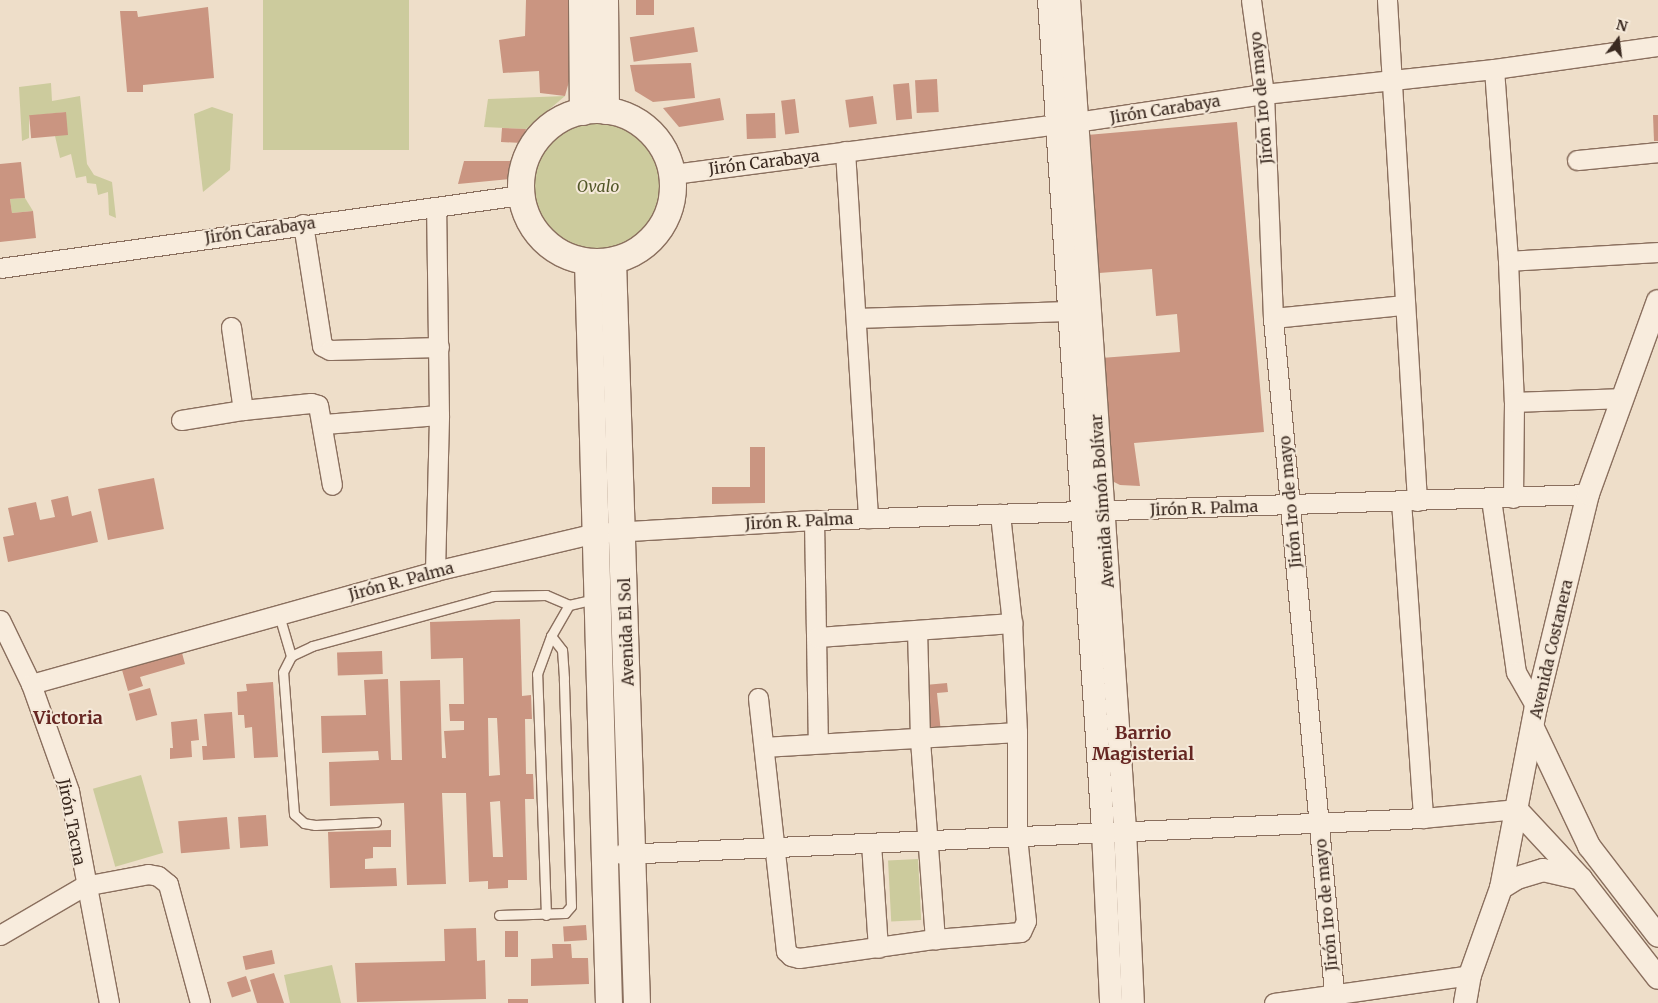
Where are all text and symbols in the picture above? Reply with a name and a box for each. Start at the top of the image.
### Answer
north arrow [1593,15,1643,65]
text: N [1614,15,1630,36]
street label: Jirón 1ro de mayo [1246,31,1276,165]
street label: Jirón Carabaya [1108,91,1222,127]
street label: Jirón Carabaya [707,146,821,178]
park label: Ovalo [577,176,619,196]
street label: Jirón Carabaya [203,213,317,247]
street label: Avenida Simón Bolívar [1086,413,1118,589]
street label: Jirón 1ro de mayo [1275,435,1305,569]
street label: Jirón R. Palma [1150,497,1258,519]
street label: Jirón R. Palma [744,509,854,533]
street label: Jirón R. Palma [346,558,456,604]
street label: Avenida El Sol [615,577,637,687]
street label: Avenida Costanera [1526,578,1576,720]
district label: Victoria [33,707,103,729]
district label: Barrio Magisterial [1092,723,1194,766]
street label: Jirón Tacna [54,777,90,867]
street label: Jirón 1ro de mayo [1311,838,1341,972]

